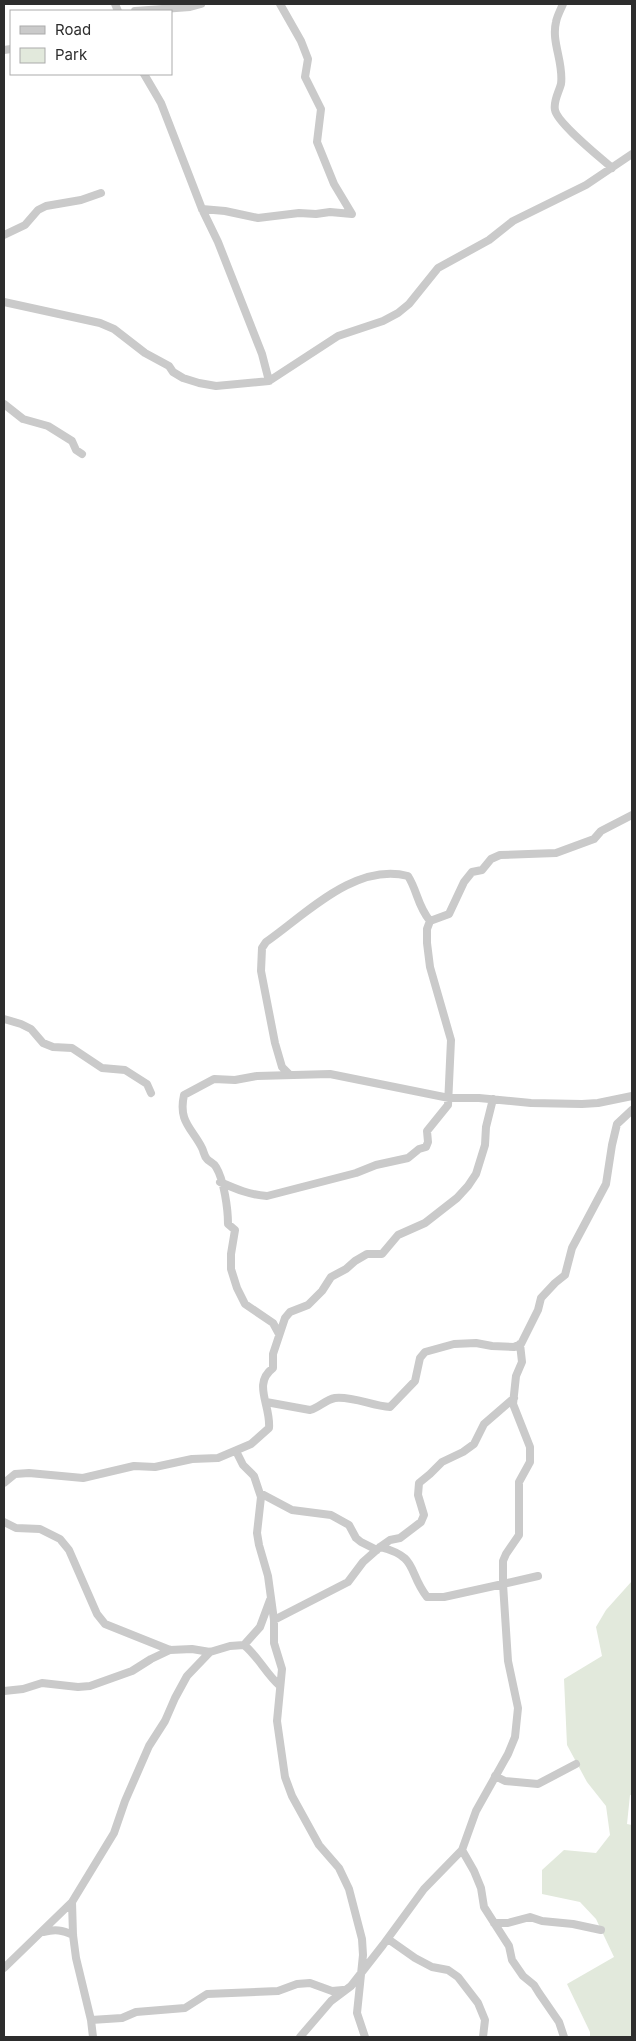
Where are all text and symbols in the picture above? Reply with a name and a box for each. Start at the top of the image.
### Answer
legend [10,10,172,75]
text: Road [55,20,91,39]
text: Park [55,45,88,64]

